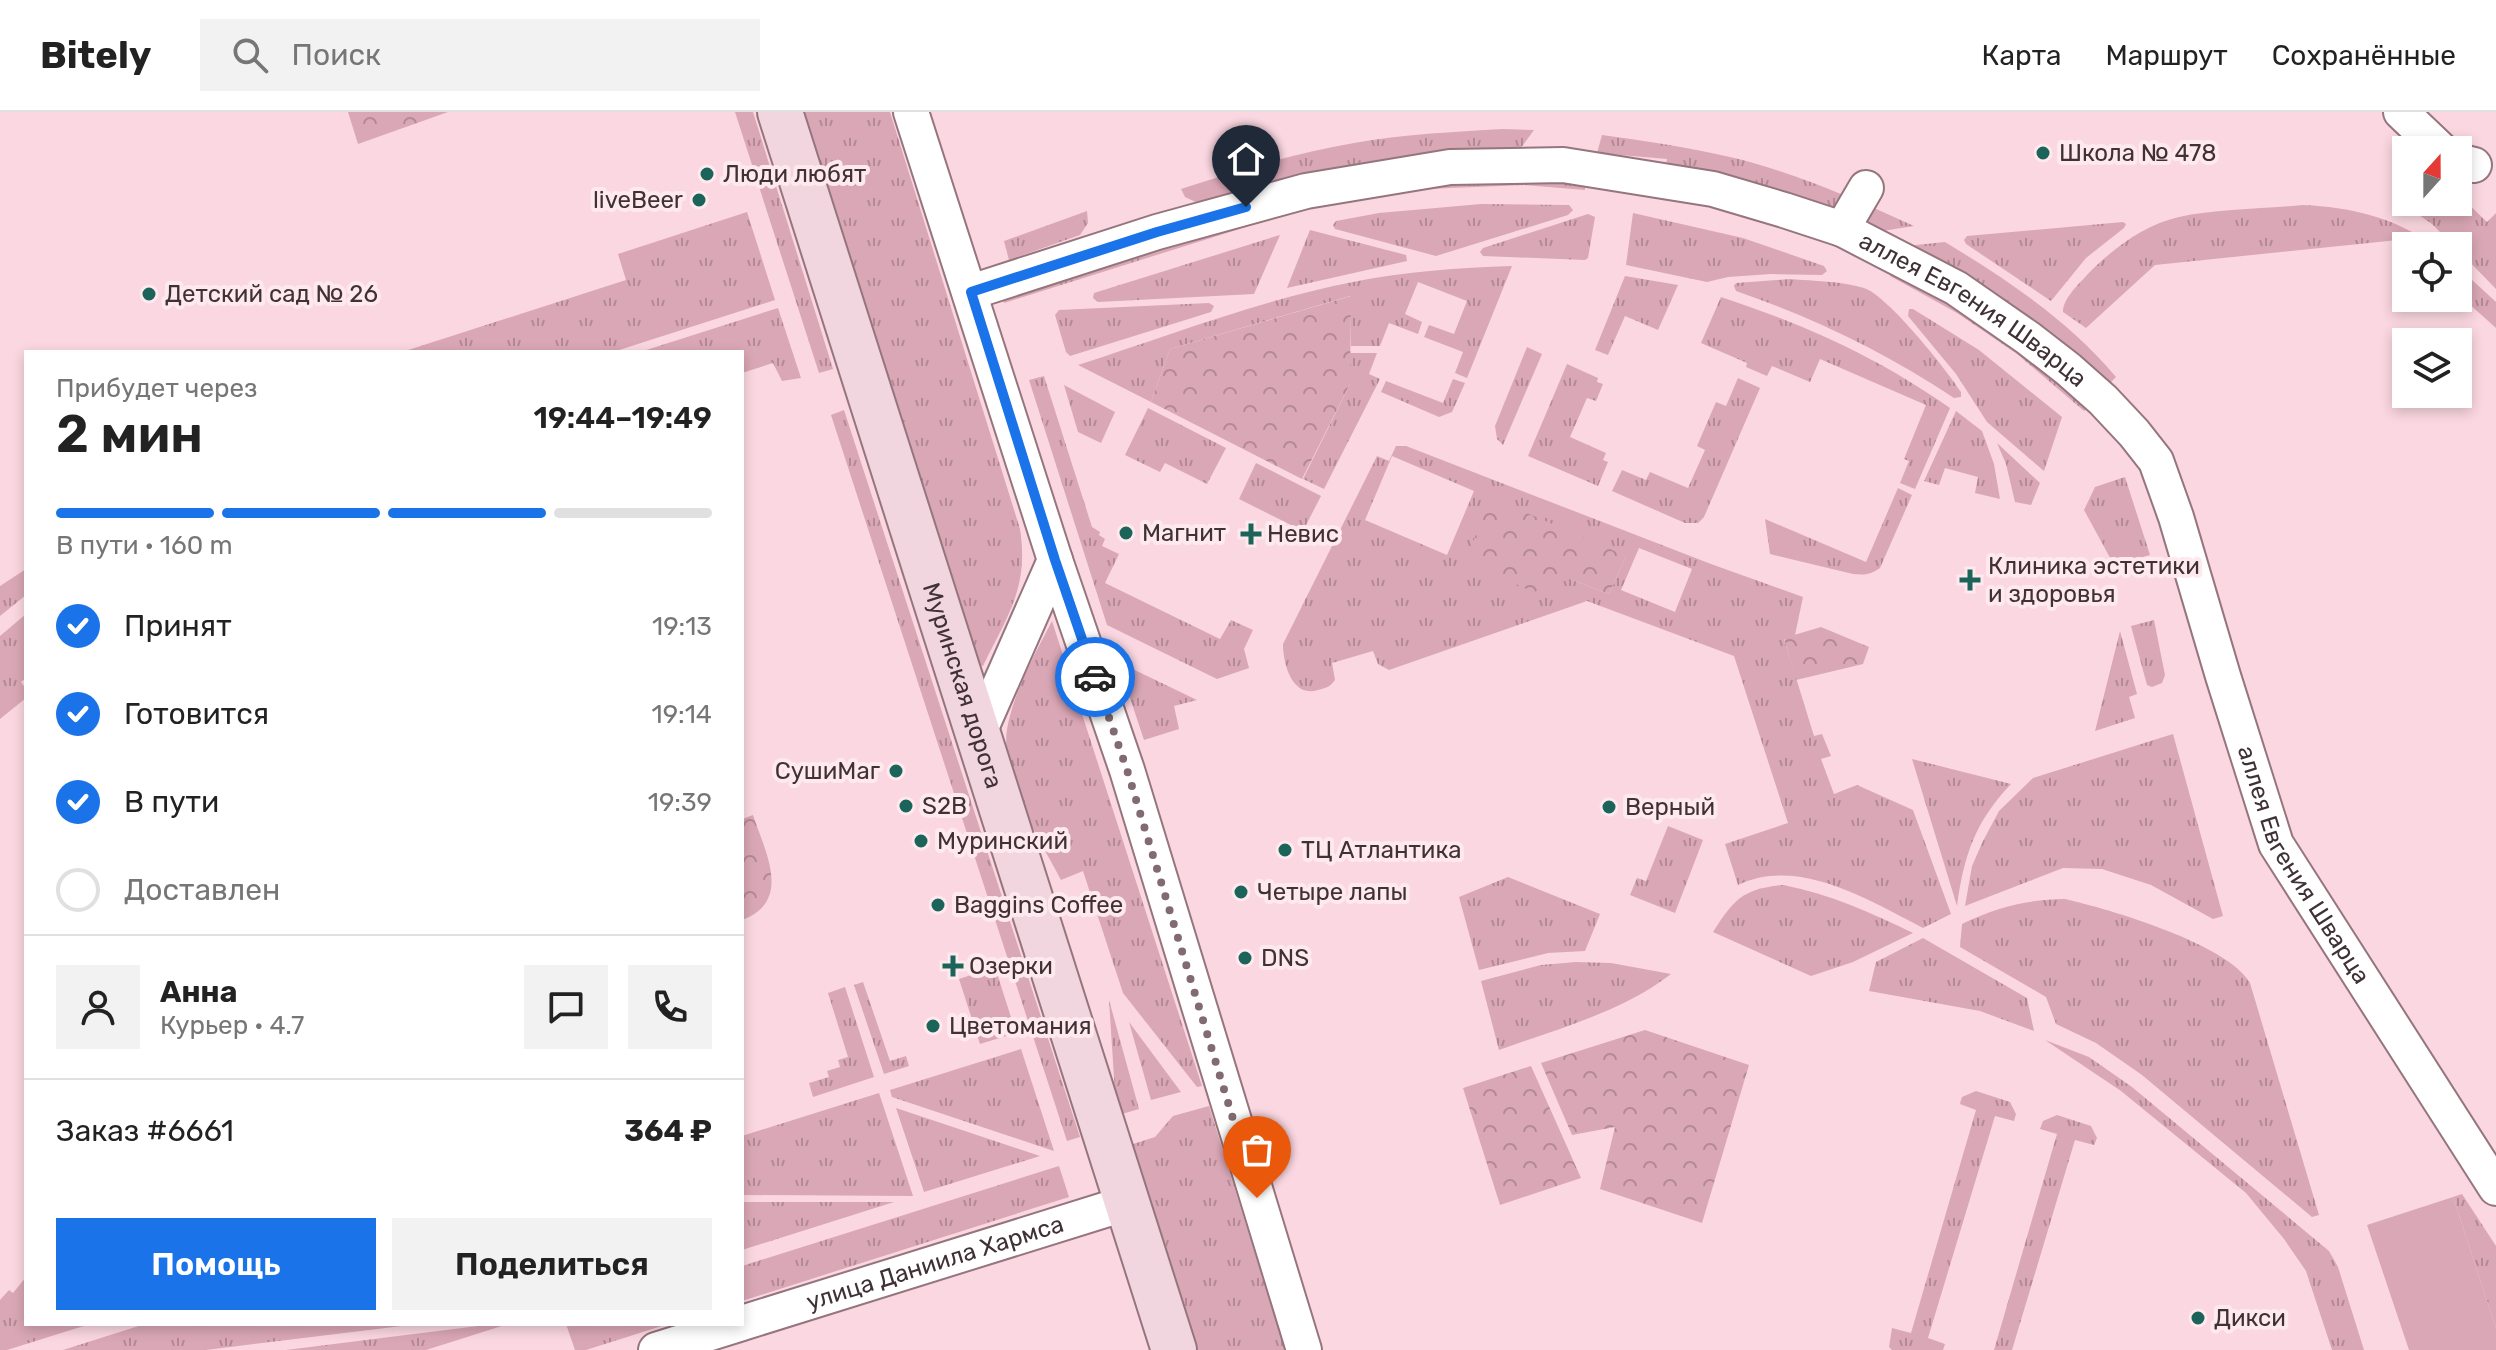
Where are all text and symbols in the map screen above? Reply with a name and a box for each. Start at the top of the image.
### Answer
search box [200,19,760,91]
text: Bitely [40,32,152,78]
icon: search [228,33,272,77]
text: Поиск [292,37,381,73]
text: Карта [1982,39,2061,72]
text: Маршрут [2105,39,2228,72]
text: Сохранённые [2272,39,2456,72]
pin [1212,125,1280,207]
north arrow [2392,136,2472,216]
map controls [2392,136,2472,408]
icon: home [1224,137,1268,181]
place label: Школа № 478 [2059,139,2217,167]
marker: Школа № 478 [2034,144,2052,162]
place label: Люди любят [723,160,866,188]
marker: Люди любят [698,165,716,183]
place label: liveBeer [593,186,683,214]
marker: liveBeer [690,191,708,209]
street label: аллея Евгения Шварца [1854,226,2092,393]
button: locate [2392,232,2472,312]
place label: Детский сад № 26 [165,280,378,308]
marker: Детский сад № 26 [140,285,158,303]
button: layers [2392,328,2472,408]
text: Прибудет через [56,373,257,404]
text: 19:44–19:49 [534,400,712,436]
text: 2 мин [56,403,203,465]
place label: Магнит [1142,519,1226,547]
place label: Невис [1267,520,1339,548]
marker: Магнит [1117,524,1135,542]
marker: Невис [1242,525,1260,543]
text: В пути · 160 m [56,530,233,561]
place label: Клиника эстетики и здоровья [1988,552,2200,608]
marker: Клиника эстетики и здоровья [1959,569,1981,591]
street label: Муринская дорога [917,579,1008,792]
icon: check [56,604,100,648]
text: Принят [124,608,232,644]
text: 19:13 [652,611,712,642]
courier [1055,637,1135,717]
icon: car [1073,655,1117,699]
icon: check [56,692,100,736]
text: Готовится [124,696,269,732]
text: 19:14 [652,699,712,730]
street label: аллея Евгения Шварца [2232,742,2376,989]
place label: СушиМаг [775,757,881,785]
marker: СушиМаг [887,762,905,780]
icon: check [56,780,100,824]
text: В пути [124,784,219,820]
text: 19:39 [648,787,712,818]
place label: S2B [922,792,967,820]
place label: Верный [1625,793,1715,821]
marker: S2B [897,797,915,815]
marker: Верный [1600,798,1618,816]
place label: Муринский [937,827,1068,855]
marker: Муринский [912,832,930,850]
place label: ТЦ Атлантика [1301,836,1462,864]
marker: ТЦ Атлантика [1276,841,1294,859]
text: Доставлен [124,872,280,908]
place label: Четыре лапы [1257,878,1407,906]
marker: Четыре лапы [1232,883,1250,901]
place label: Baggins Coffee [954,891,1123,919]
marker: Baggins Coffee [929,896,947,914]
place label: DNS [1261,944,1309,972]
marker: DNS [1236,949,1254,967]
place label: Озерки [969,952,1053,980]
marker: Озерки [944,957,962,975]
button: person [56,965,140,1049]
button: chat [524,965,608,1049]
button: phone [628,965,712,1049]
text: Анна [160,974,237,1010]
text: Курьер · 4.7 [160,1010,304,1041]
place label: Цветомания [949,1012,1092,1040]
marker: Цветомания [924,1017,942,1035]
text: Заказ #6661 [56,1113,234,1149]
text: 364 ₽ [624,1113,712,1149]
pin [1223,1116,1291,1198]
icon: bag [1235,1128,1279,1172]
street label: улица Даниила Хармса [803,1210,1067,1316]
button: Помощь [56,1218,376,1310]
button: Поделиться [392,1218,712,1310]
place label: Дикси [2214,1304,2286,1332]
marker: Дикси [2189,1309,2207,1327]

